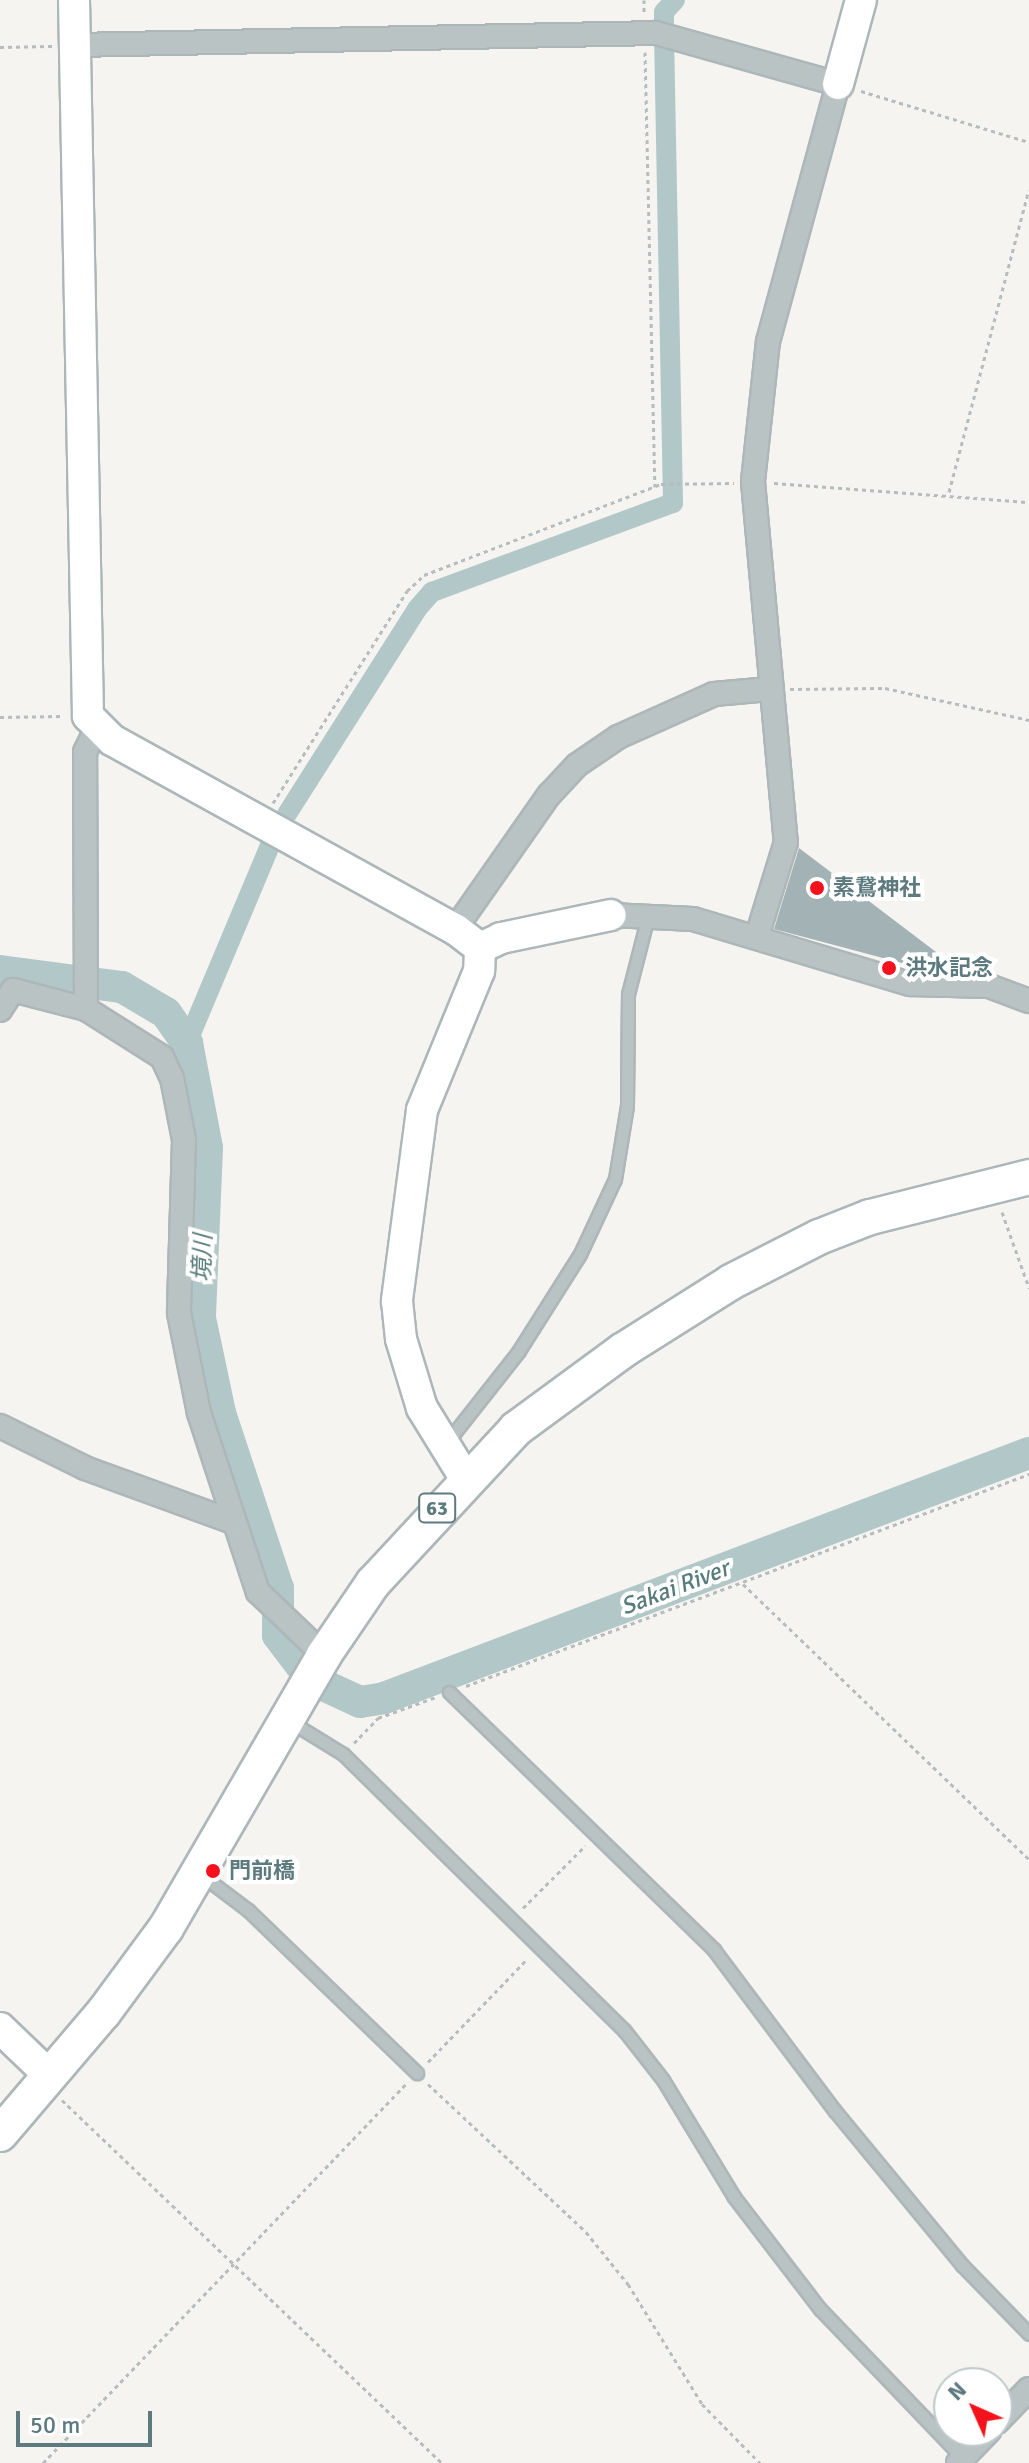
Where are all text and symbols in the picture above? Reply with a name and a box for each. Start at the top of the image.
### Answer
place label: 素鵞神社 [833,875,921,901]
marker: 素鵞神社 [808,879,826,897]
place label: 洪水記念 [905,955,993,981]
marker: 洪水記念 [880,959,898,977]
water label: 境川 [188,1234,218,1282]
road number: 63 [417,1492,457,1524]
water label: Sakai River [617,1554,733,1622]
place label: 門前橋 [229,1858,295,1884]
marker: 門前橋 [204,1862,222,1880]
north arrow [933,2367,1013,2447]
text: N [942,2376,972,2406]
scale bar [20,2395,156,2445]
text: 50 m [30,2410,80,2440]

